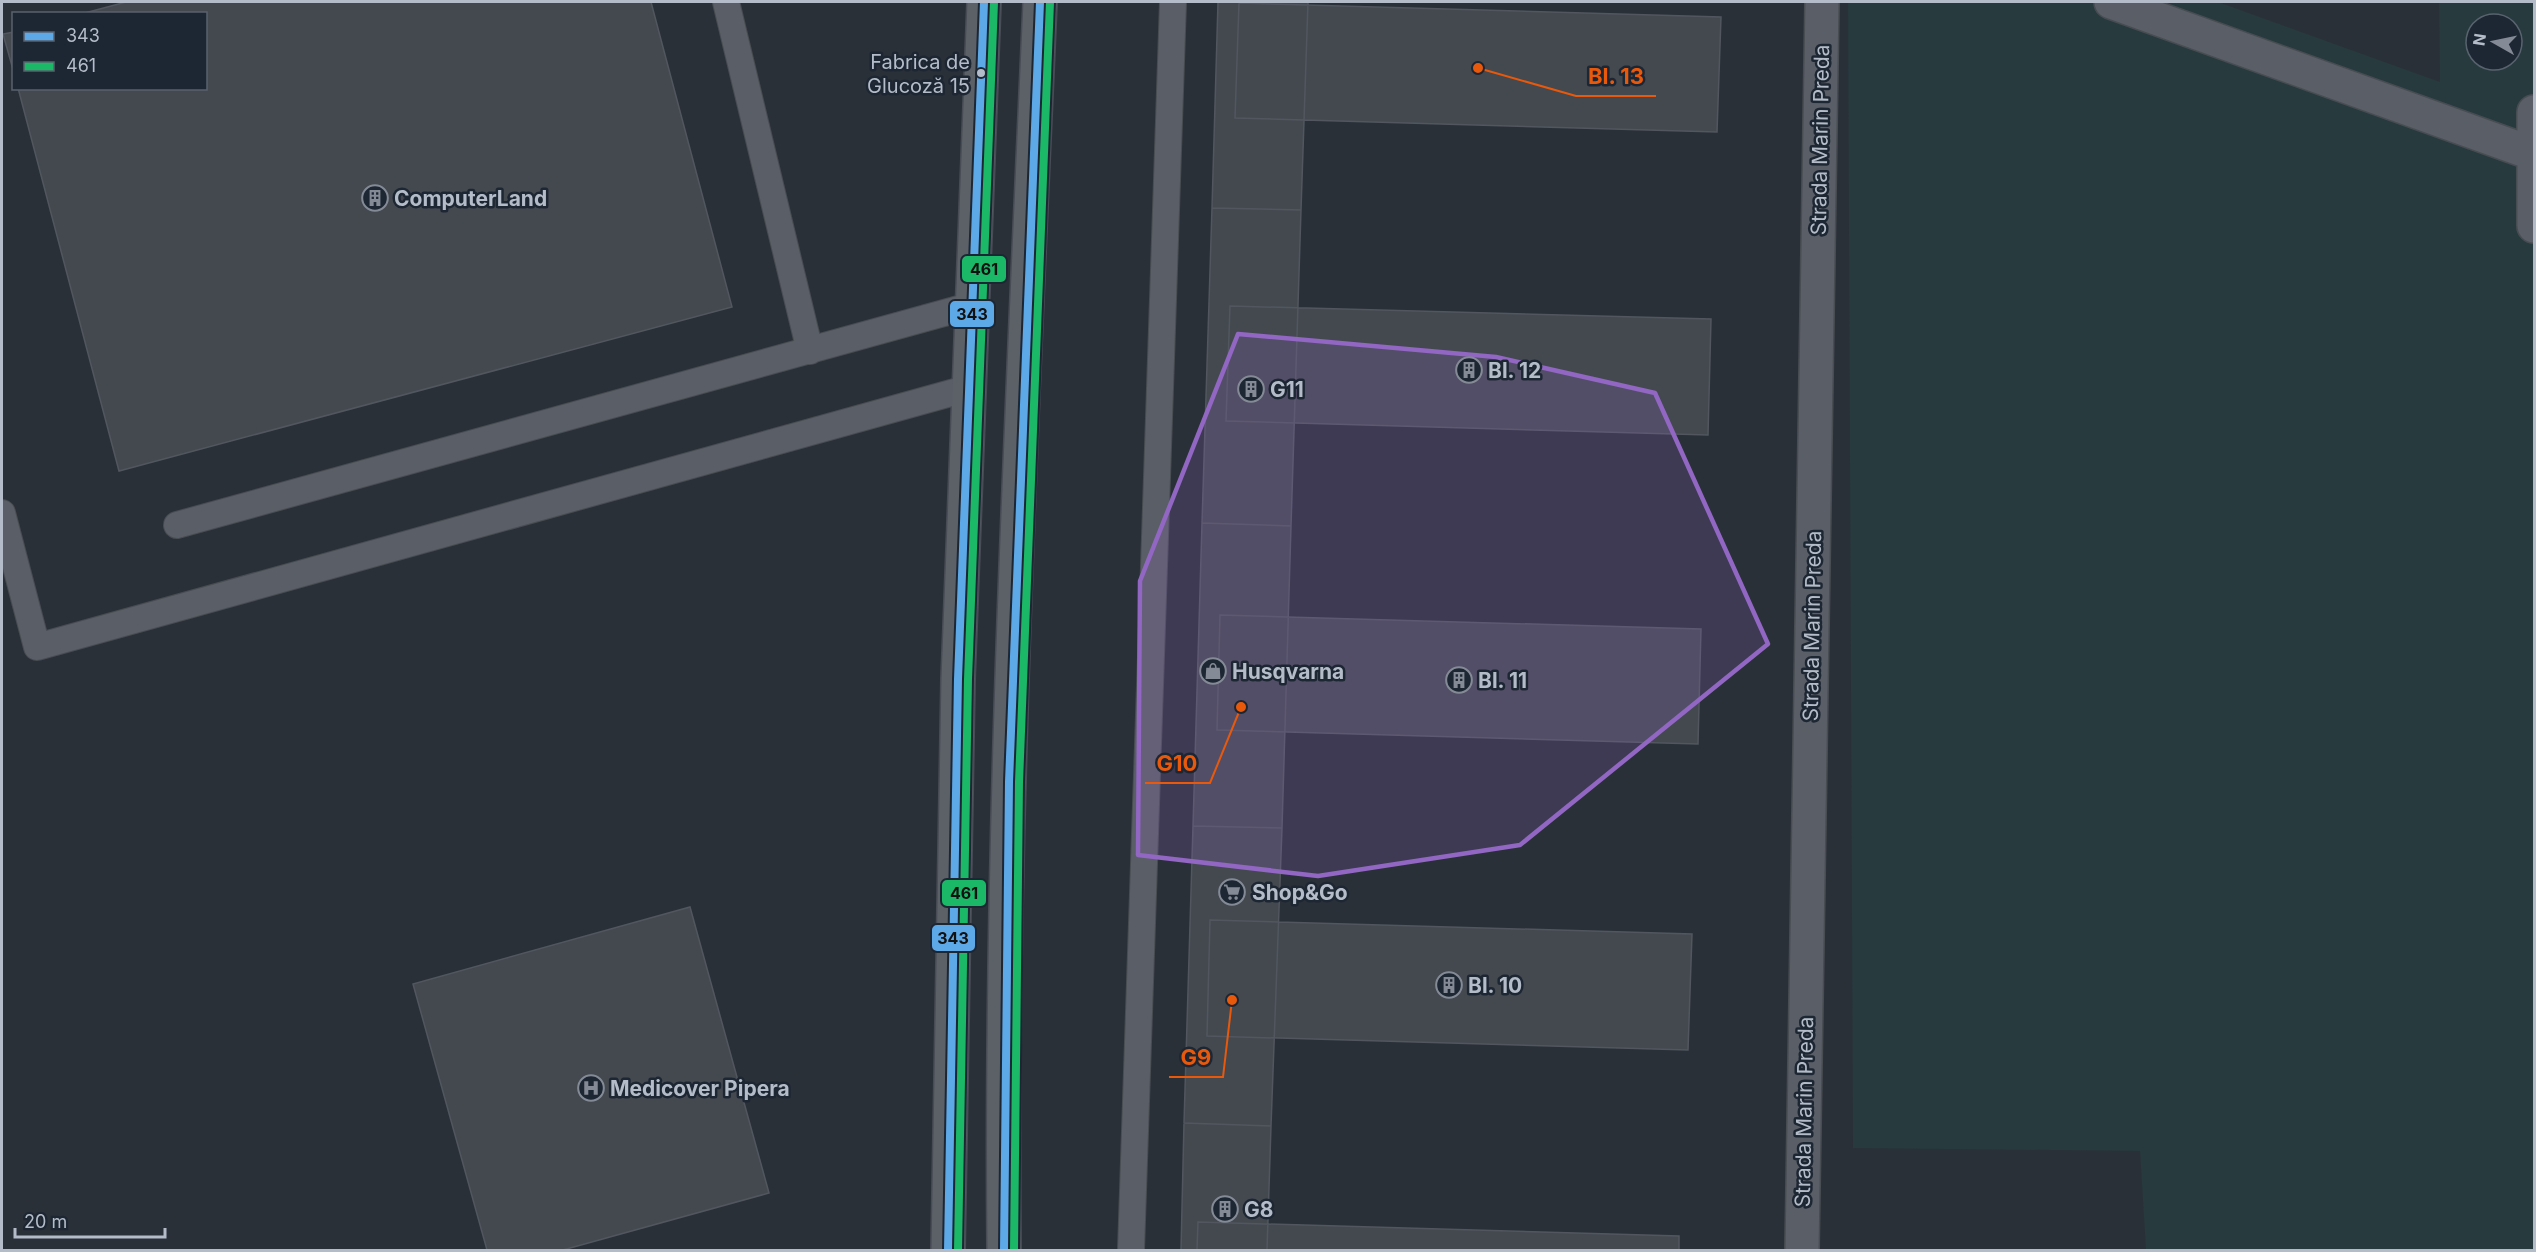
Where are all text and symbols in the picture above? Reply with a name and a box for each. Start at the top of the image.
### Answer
legend [12,12,207,90]
north arrow [2464,12,2524,72]
text: 343 [66,25,100,46]
text: N [2468,32,2490,47]
street label: Strada Marin Preda [1806,44,1834,236]
place label: Fabrica de Glucoză 15 [867,50,970,98]
text: 461 [66,55,96,76]
callout: Bl. 13 [1576,56,1656,96]
text: Bl. 13 [1588,63,1644,89]
marker: Fabrica de Glucoză 15 [975,67,987,79]
building icon: ComputerLand [360,183,390,213]
place label: ComputerLand [394,186,547,211]
line badge: 461 [961,255,1007,283]
text: 461 [970,259,998,279]
line badge: 343 [949,300,995,328]
text: 343 [956,304,988,324]
building icon: Bl. 12 [1454,355,1484,385]
place label: Bl. 12 [1488,358,1541,383]
building icon: G11 [1236,374,1266,404]
place label: G11 [1270,377,1304,402]
street label: Strada Marin Preda [1798,530,1826,722]
shop icon: Husqvarna [1198,656,1228,686]
place label: Husqvarna [1232,659,1344,684]
building icon: Bl. 11 [1444,665,1474,695]
place label: Bl. 11 [1478,668,1527,693]
callout: G10 [1145,743,1210,783]
text: G10 [1157,750,1197,776]
supermarket icon: Shop&Go [1217,877,1247,907]
line badge: 461 [941,879,987,907]
place label: Shop&Go [1252,880,1348,905]
text: 461 [950,883,978,903]
line badge: 343 [931,924,976,952]
text: 343 [937,928,969,948]
building icon: Bl. 10 [1434,970,1464,1000]
place label: Bl. 10 [1468,973,1522,998]
street label: Strada Marin Preda [1790,1016,1818,1208]
callout: G9 [1169,1037,1223,1077]
text: G9 [1181,1044,1211,1070]
hospital icon: Medicover Pipera [576,1073,606,1103]
place label: Medicover Pipera [610,1076,790,1101]
building icon: G8 [1210,1194,1240,1224]
place label: G8 [1244,1197,1273,1222]
scale bar [15,1201,165,1239]
text: 20 m [24,1211,67,1232]

